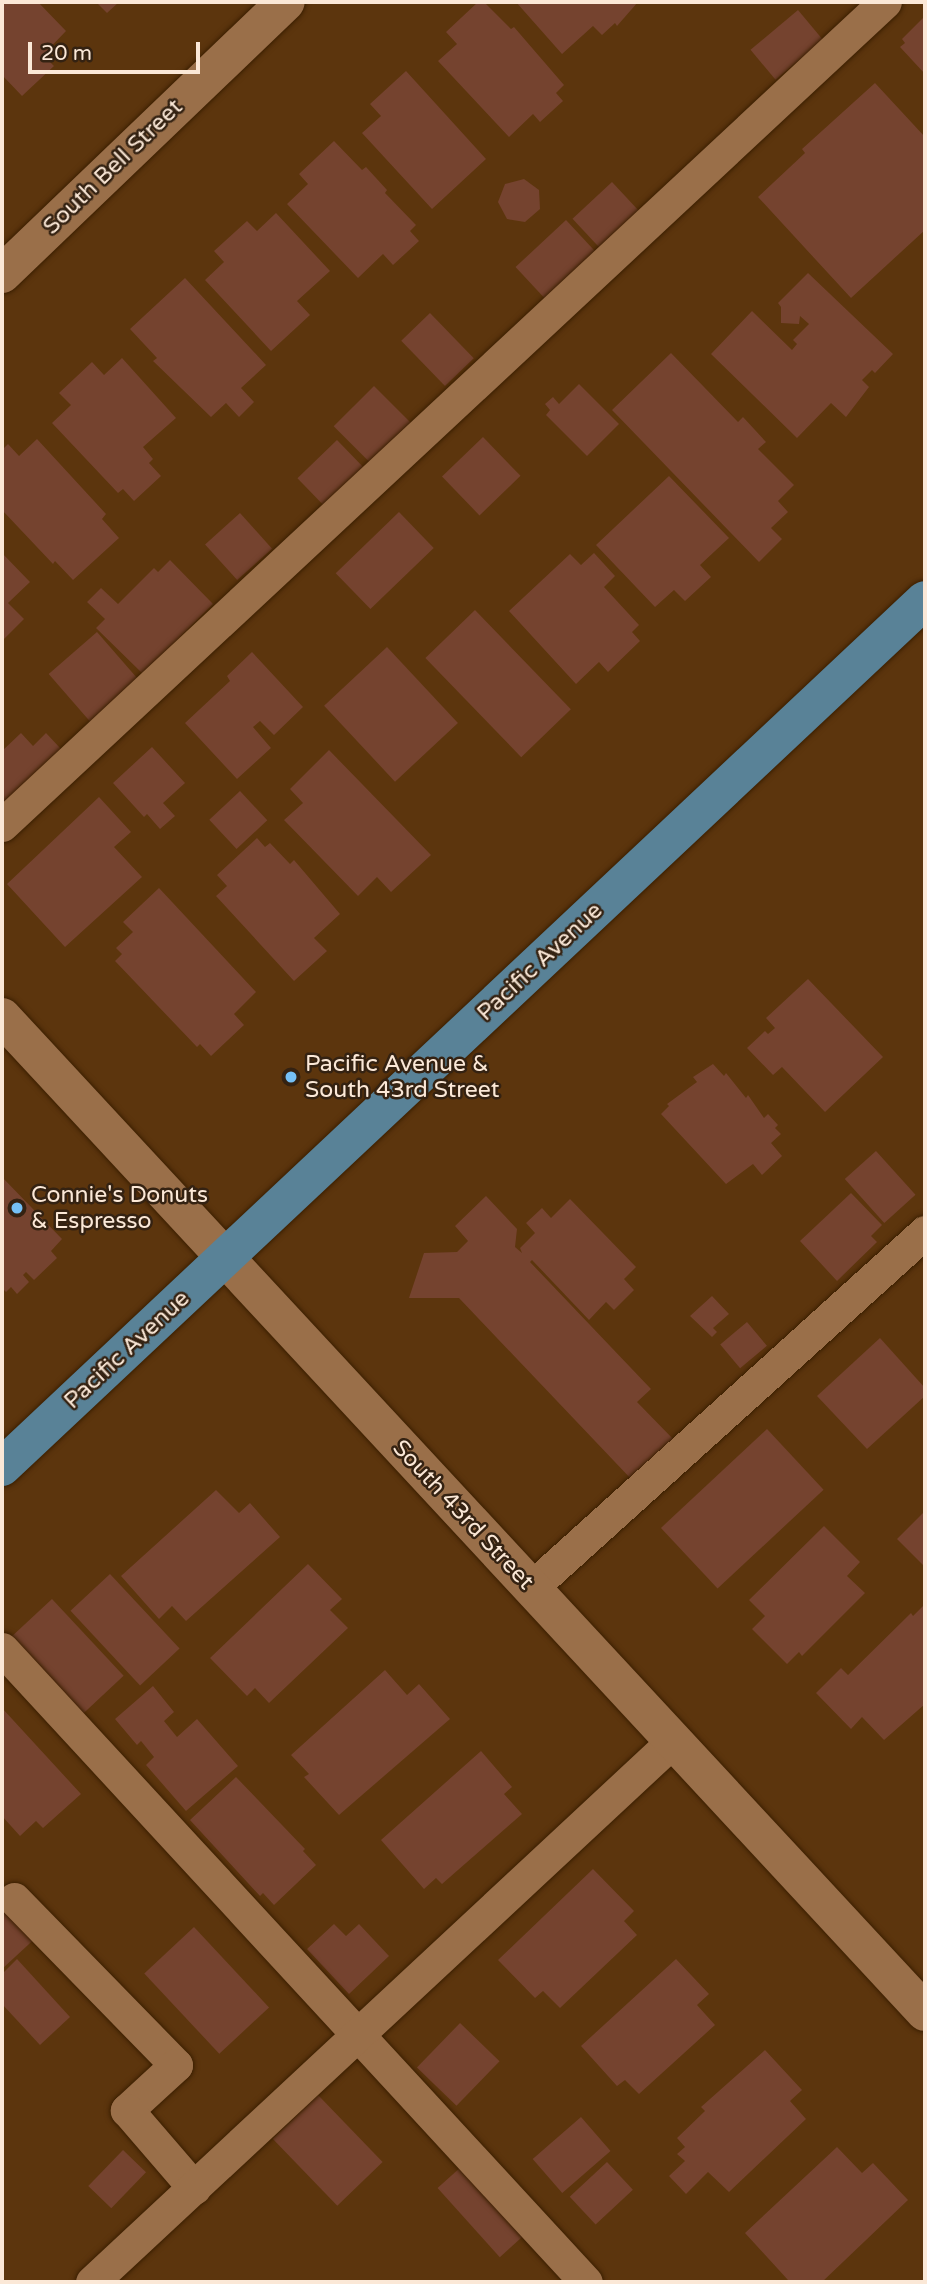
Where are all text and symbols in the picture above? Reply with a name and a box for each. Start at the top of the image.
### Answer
scale bar [32,28,203,72]
text: 20 m [41,41,92,66]
street label: South Bell Street [38,94,188,240]
street label: Pacific Avenue [472,897,608,1027]
place label: Pacific Avenue & South 43rd Street [305,1050,500,1104]
marker: Pacific Avenue & South 43rd Street [283,1069,299,1085]
place label: Connie's Donuts & Espresso [31,1181,208,1235]
marker: Connie's Donuts & Espresso [9,1200,25,1216]
street label: Pacific Avenue [59,1285,195,1415]
street label: South 43rd Street [387,1434,539,1596]

